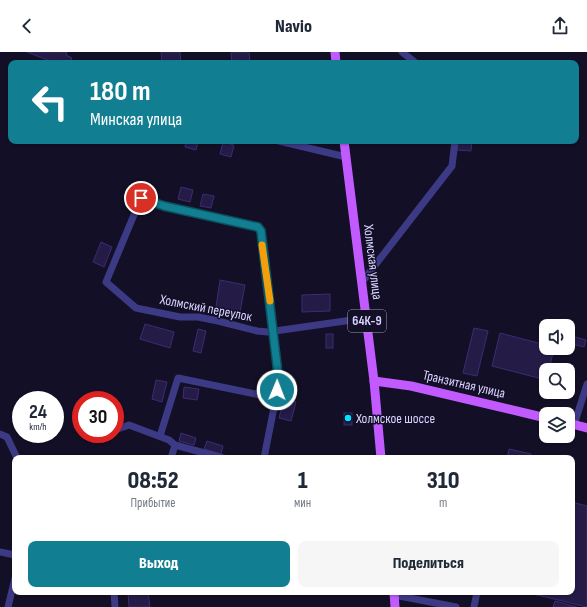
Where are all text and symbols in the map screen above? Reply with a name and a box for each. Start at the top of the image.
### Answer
icon: back [16,15,38,37]
icon: share [549,15,571,37]
text: Navio [275,16,312,37]
text: 180 m [90,75,150,108]
icon: left [24,76,76,128]
text: Минская улица [90,109,182,130]
pin [124,181,158,215]
icon: arrive [130,187,152,209]
street label: Холмская улица [360,222,386,301]
street label: Холмский переулок [158,291,254,325]
road number: 64К-9 [348,310,386,332]
map controls [539,319,575,443]
button: sound [539,319,575,355]
button: search [539,363,575,399]
street label: Транзитная улица [421,366,507,402]
position arrow [256,369,298,411]
speed limit sign: 30 [72,391,124,443]
text: 24 [29,400,47,424]
button: layers [539,407,575,443]
place label: Холмское шоссе [355,410,435,427]
marker: Холмское шоссе [343,413,353,423]
text: km/h [29,421,47,433]
text: 08:52 [128,466,178,495]
text: 1 [298,466,308,495]
text: 310 [427,466,459,495]
text: Прибытие [130,495,176,511]
text: мин [294,495,311,511]
text: m [439,495,447,511]
button: Выход [28,541,290,587]
button: Поделиться [298,541,559,587]

